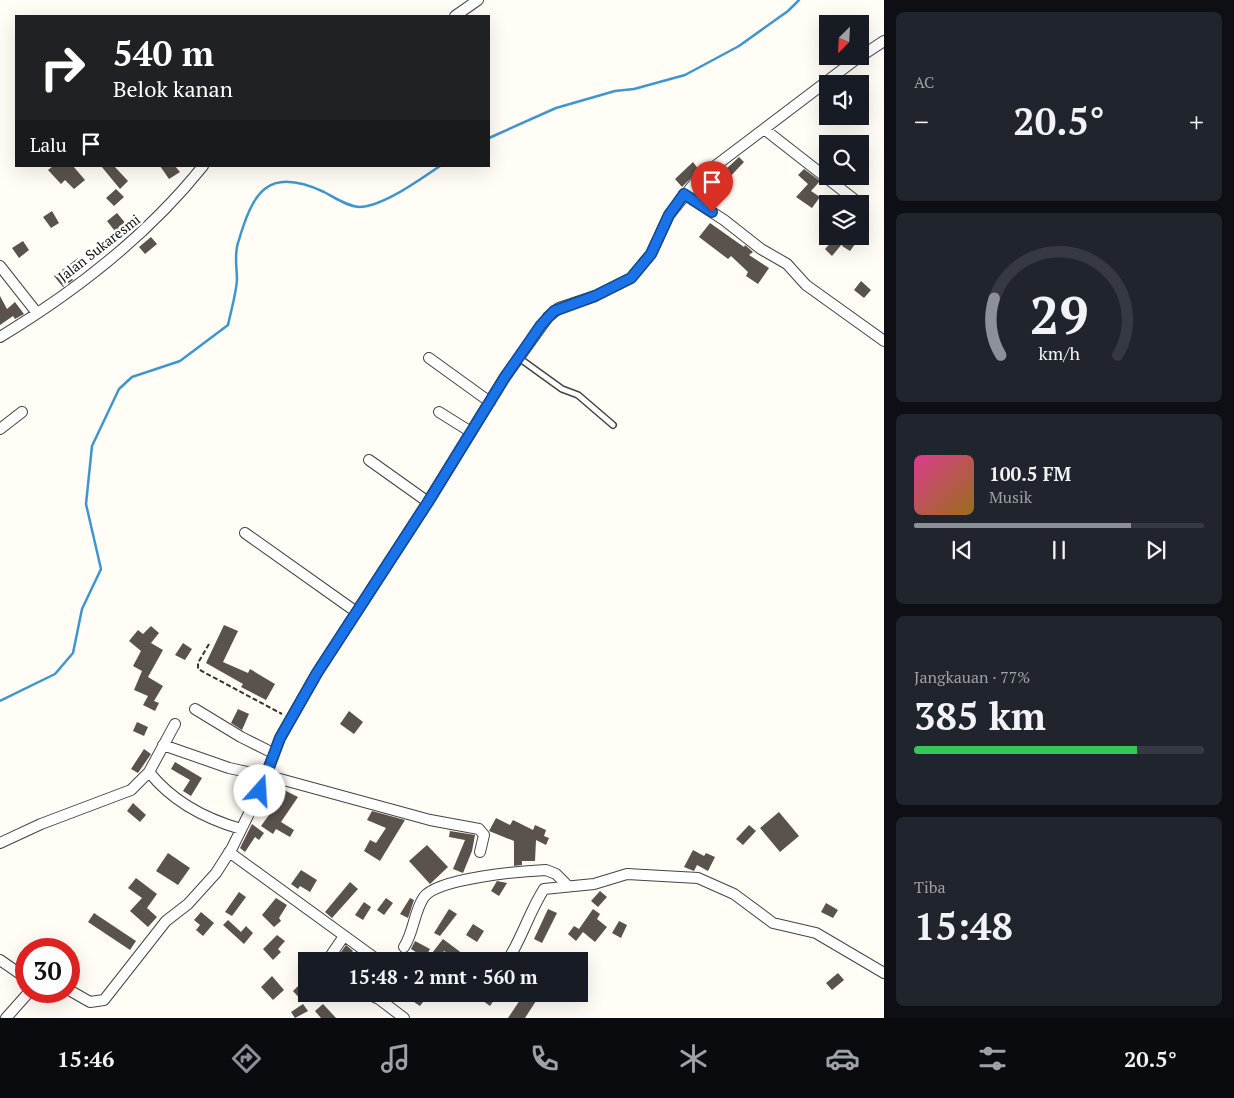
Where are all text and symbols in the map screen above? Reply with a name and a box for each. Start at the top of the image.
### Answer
north arrow [819,15,869,65]
map controls [819,15,869,245]
text: 540 m [113,30,214,76]
icon: right [30,35,95,100]
text: AC [914,71,934,93]
text: Belok kanan [113,74,233,103]
button: sound [819,75,869,125]
text: 20.5° [1013,96,1105,146]
text: − [914,103,929,140]
text: + [1189,103,1204,140]
icon: arrive [77,130,105,158]
text: Lalu [30,132,67,157]
button: search [819,135,869,185]
pin [691,161,733,212]
icon: arrive [698,168,726,196]
button: layers [819,195,869,245]
street label: Jalan Sukaresmi [54,210,144,286]
text: 29 [1030,280,1088,349]
text: km/h [1038,341,1080,365]
text: 100.5 FM [989,461,1071,486]
text: Musik [989,486,1032,508]
icon: previous [948,536,976,564]
icon: pause [1045,536,1073,564]
icon: next [1142,536,1170,564]
text: Jangkauan · 77% [914,666,1030,688]
text: 385 km [914,691,1046,741]
position arrow [233,764,285,816]
text: Tiba [914,876,946,898]
text: 15:48 [914,901,1013,951]
speed limit sign: 30 [15,938,80,1003]
text: 15:48 · 2 mnt · 560 m [348,964,538,989]
icon: directions [229,1041,264,1076]
icon: music [378,1041,413,1076]
icon: phone [527,1041,562,1076]
icon: climate [676,1041,711,1076]
icon: car [825,1041,860,1076]
icon: filters [975,1041,1010,1076]
text: 15:46 [57,1044,114,1073]
text: 20.5° [1124,1044,1177,1073]

